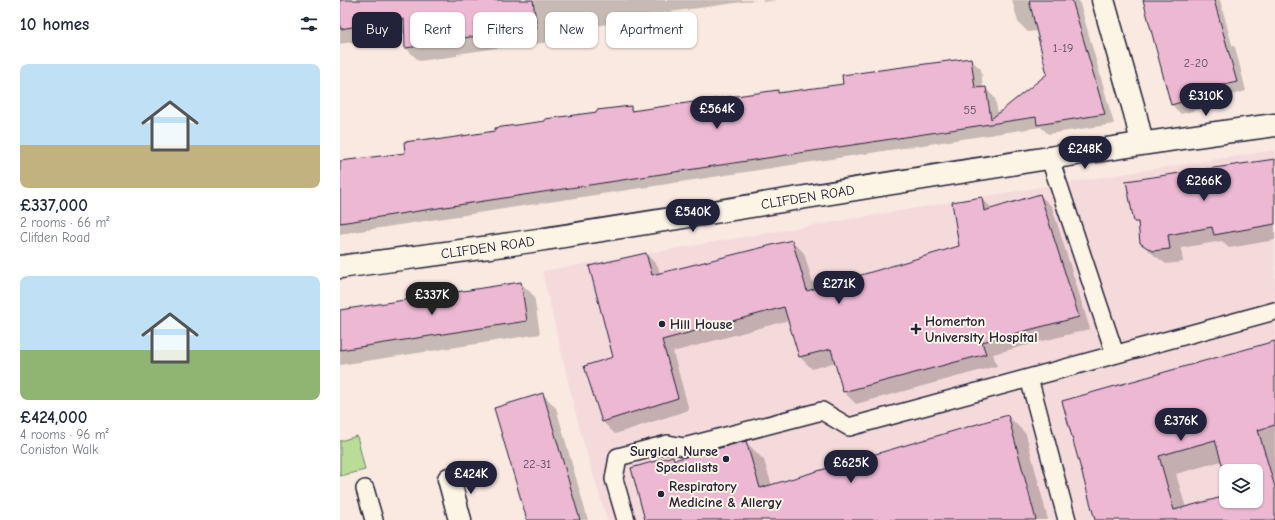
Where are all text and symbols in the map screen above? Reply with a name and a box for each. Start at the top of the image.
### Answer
chip: Buy [352,12,402,48]
chip: Rent [410,12,465,48]
chip: Filters [473,12,537,48]
chip: New [545,12,598,48]
chip: Apartment [606,12,697,48]
icon: filters [298,13,320,35]
text: 10 homes [20,15,89,34]
house number: 1-19 [1053,41,1073,55]
house number: 2-20 [1184,56,1208,70]
pin: £310K [1178,83,1234,117]
text: £310K [1189,88,1223,103]
icon: home [134,90,206,162]
pin: £564K [689,96,745,130]
text: £564K [699,101,735,116]
house number: 55 [963,103,977,117]
pin: £248K [1057,136,1113,170]
text: £248K [1068,141,1102,156]
pin: £266K [1176,168,1232,202]
text: £266K [1186,173,1222,188]
street label: CLIFDEN ROAD [760,181,856,213]
text: £337,000 [20,196,88,215]
pin: £540K [665,199,721,233]
text: £540K [675,204,711,219]
text: 2 rooms · 66 m² [20,215,109,230]
text: Clifden Road [20,230,90,245]
street label: CLIFDEN ROAD [440,232,536,262]
pin: £271K [811,271,867,305]
text: £271K [822,276,856,291]
pin: £337K [404,282,460,316]
text: £337K [415,287,449,302]
icon: home [134,302,206,374]
place label: Homerton University Hospital [925,313,1038,346]
place label: Hill House [670,316,732,333]
marker: Hill House [657,319,667,329]
marker: Homerton University Hospital [910,323,922,335]
text: £424,000 [20,408,88,427]
pin: £376K [1153,408,1209,442]
text: £376K [1164,413,1198,428]
text: 4 rooms · 96 m² [20,427,109,442]
text: Coniston Walk [20,442,98,457]
place label: Surgical Nurse Specialists [630,443,718,476]
pin: £625K [823,450,879,484]
marker: Surgical Nurse Specialists [721,454,731,464]
text: £625K [833,455,869,470]
house number: 22-31 [523,457,551,471]
pin: £424K [443,461,499,495]
map controls [1219,464,1263,508]
button: layers [1219,464,1263,508]
text: £424K [454,466,488,481]
place label: Respiratory Medicine & Allergy [669,478,782,511]
marker: Respiratory Medicine & Allergy [656,489,666,499]

